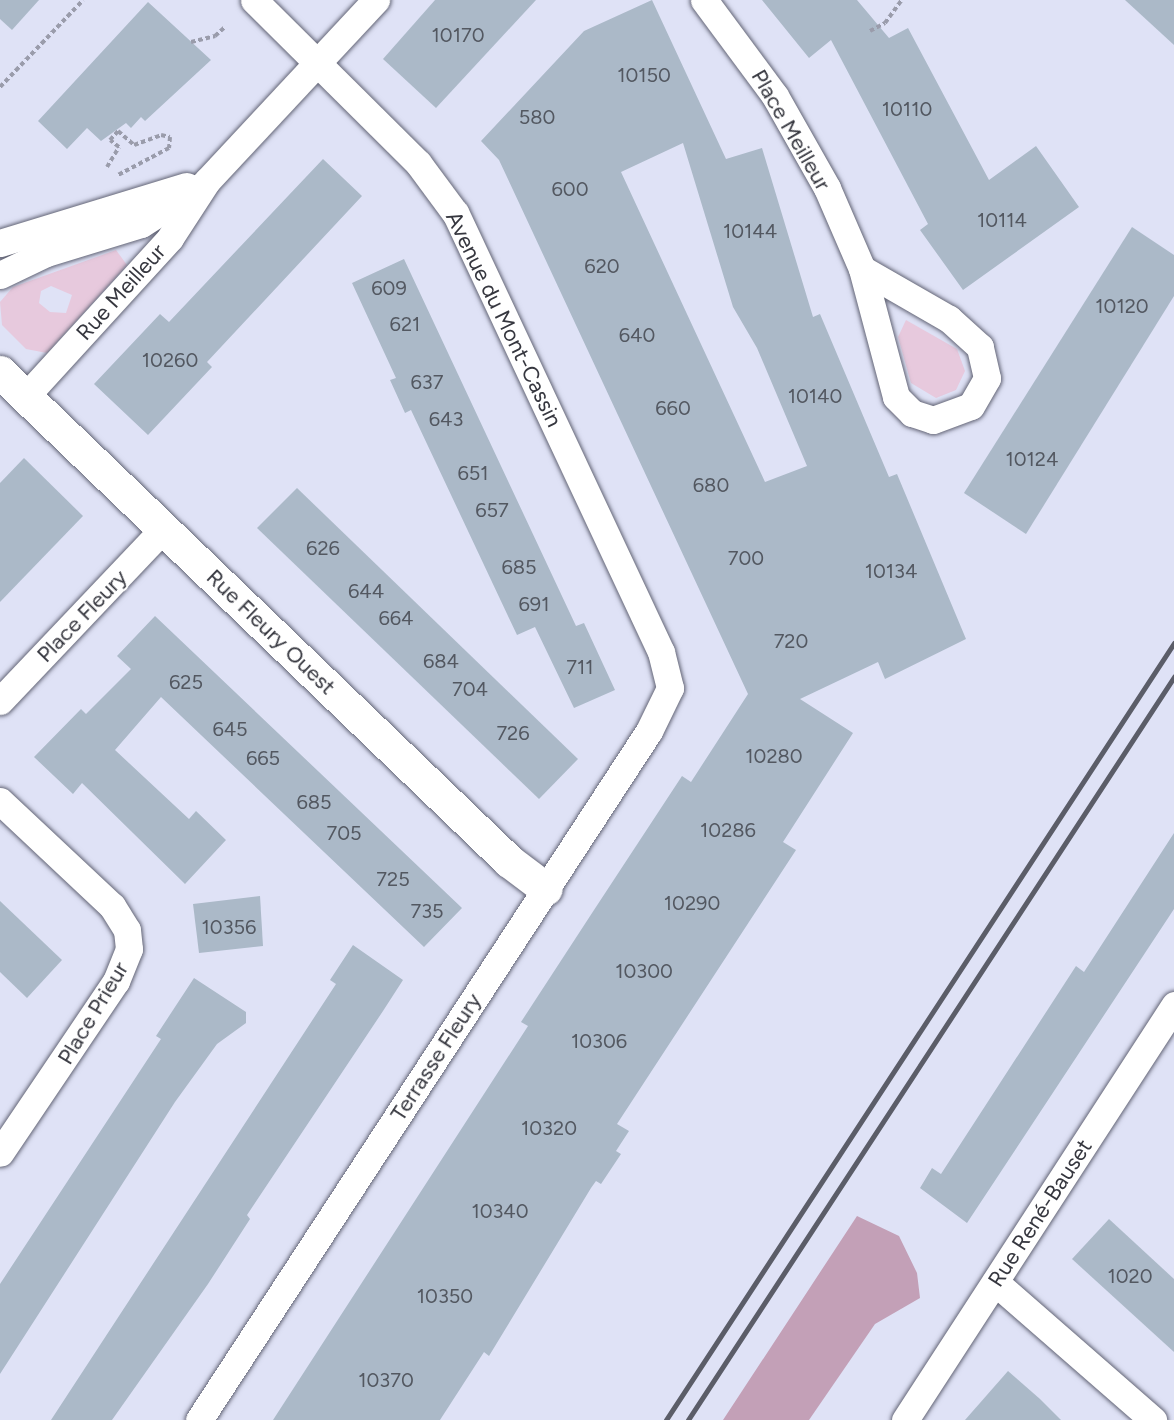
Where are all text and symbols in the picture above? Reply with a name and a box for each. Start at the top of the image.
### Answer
house number: 10170 [432,23,484,47]
house number: 10150 [617,63,671,87]
street label: Place Meilleur [746,65,836,195]
house number: 10110 [882,97,932,121]
house number: 580 [519,105,555,129]
house number: 600 [552,177,588,201]
street label: Avenue du Mont-Cassin [440,207,568,431]
house number: 10114 [977,208,1027,232]
house number: 10144 [723,219,777,243]
street label: Rue Meilleur [71,238,171,346]
house number: 620 [584,254,620,278]
house number: 609 [371,276,407,300]
house number: 10120 [1095,294,1149,318]
house number: 621 [390,312,420,336]
house number: 640 [619,323,655,347]
house number: 10260 [142,348,198,372]
house number: 637 [411,370,443,394]
house number: 10140 [788,384,842,408]
house number: 660 [655,396,691,420]
house number: 643 [429,407,463,431]
house number: 10124 [1006,447,1058,471]
house number: 651 [457,461,489,485]
house number: 680 [693,473,729,497]
house number: 657 [475,498,509,522]
house number: 626 [306,536,340,560]
house number: 700 [728,546,764,570]
house number: 685 [501,555,537,579]
house number: 10134 [865,559,917,583]
street label: Place Fleury [31,564,133,668]
street label: Rue Fleury Ouest [201,564,341,700]
house number: 644 [348,579,384,603]
house number: 691 [519,592,549,616]
house number: 664 [378,606,414,630]
house number: 720 [774,629,808,653]
house number: 684 [423,649,459,673]
house number: 711 [566,655,594,679]
house number: 625 [169,670,203,694]
house number: 704 [452,677,488,701]
house number: 645 [212,717,248,741]
house number: 726 [496,721,530,745]
house number: 10280 [745,744,803,768]
house number: 665 [246,746,280,770]
house number: 685 [296,790,332,814]
house number: 10286 [700,818,756,842]
house number: 705 [326,821,362,845]
house number: 725 [376,867,410,891]
house number: 10290 [664,891,720,915]
house number: 735 [410,899,444,923]
house number: 10356 [202,915,256,939]
street label: Place Prieur [52,957,134,1069]
house number: 10300 [615,959,673,983]
street label: Terrasse Fleury [385,988,487,1126]
house number: 10306 [571,1029,627,1053]
house number: 10320 [521,1116,577,1140]
street label: Rue René-Bauset [983,1134,1097,1292]
house number: 10340 [471,1199,529,1223]
house number: 1020 [1107,1264,1153,1288]
house number: 10350 [417,1284,473,1308]
house number: 10370 [358,1368,414,1392]

